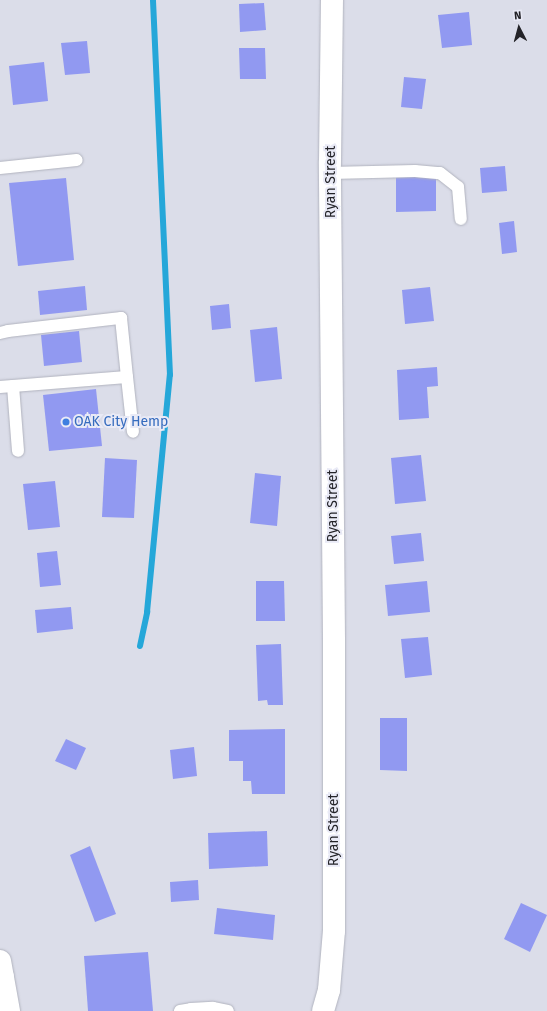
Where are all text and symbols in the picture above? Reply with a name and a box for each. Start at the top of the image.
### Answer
north arrow [499,8,539,48]
text: N [513,9,522,22]
street label: Ryan Street [323,146,339,218]
place label: OAK City Hemp [74,414,168,430]
marker: OAK City Hemp [61,417,71,427]
street label: Ryan Street [325,470,341,542]
street label: Ryan Street [326,794,342,866]

